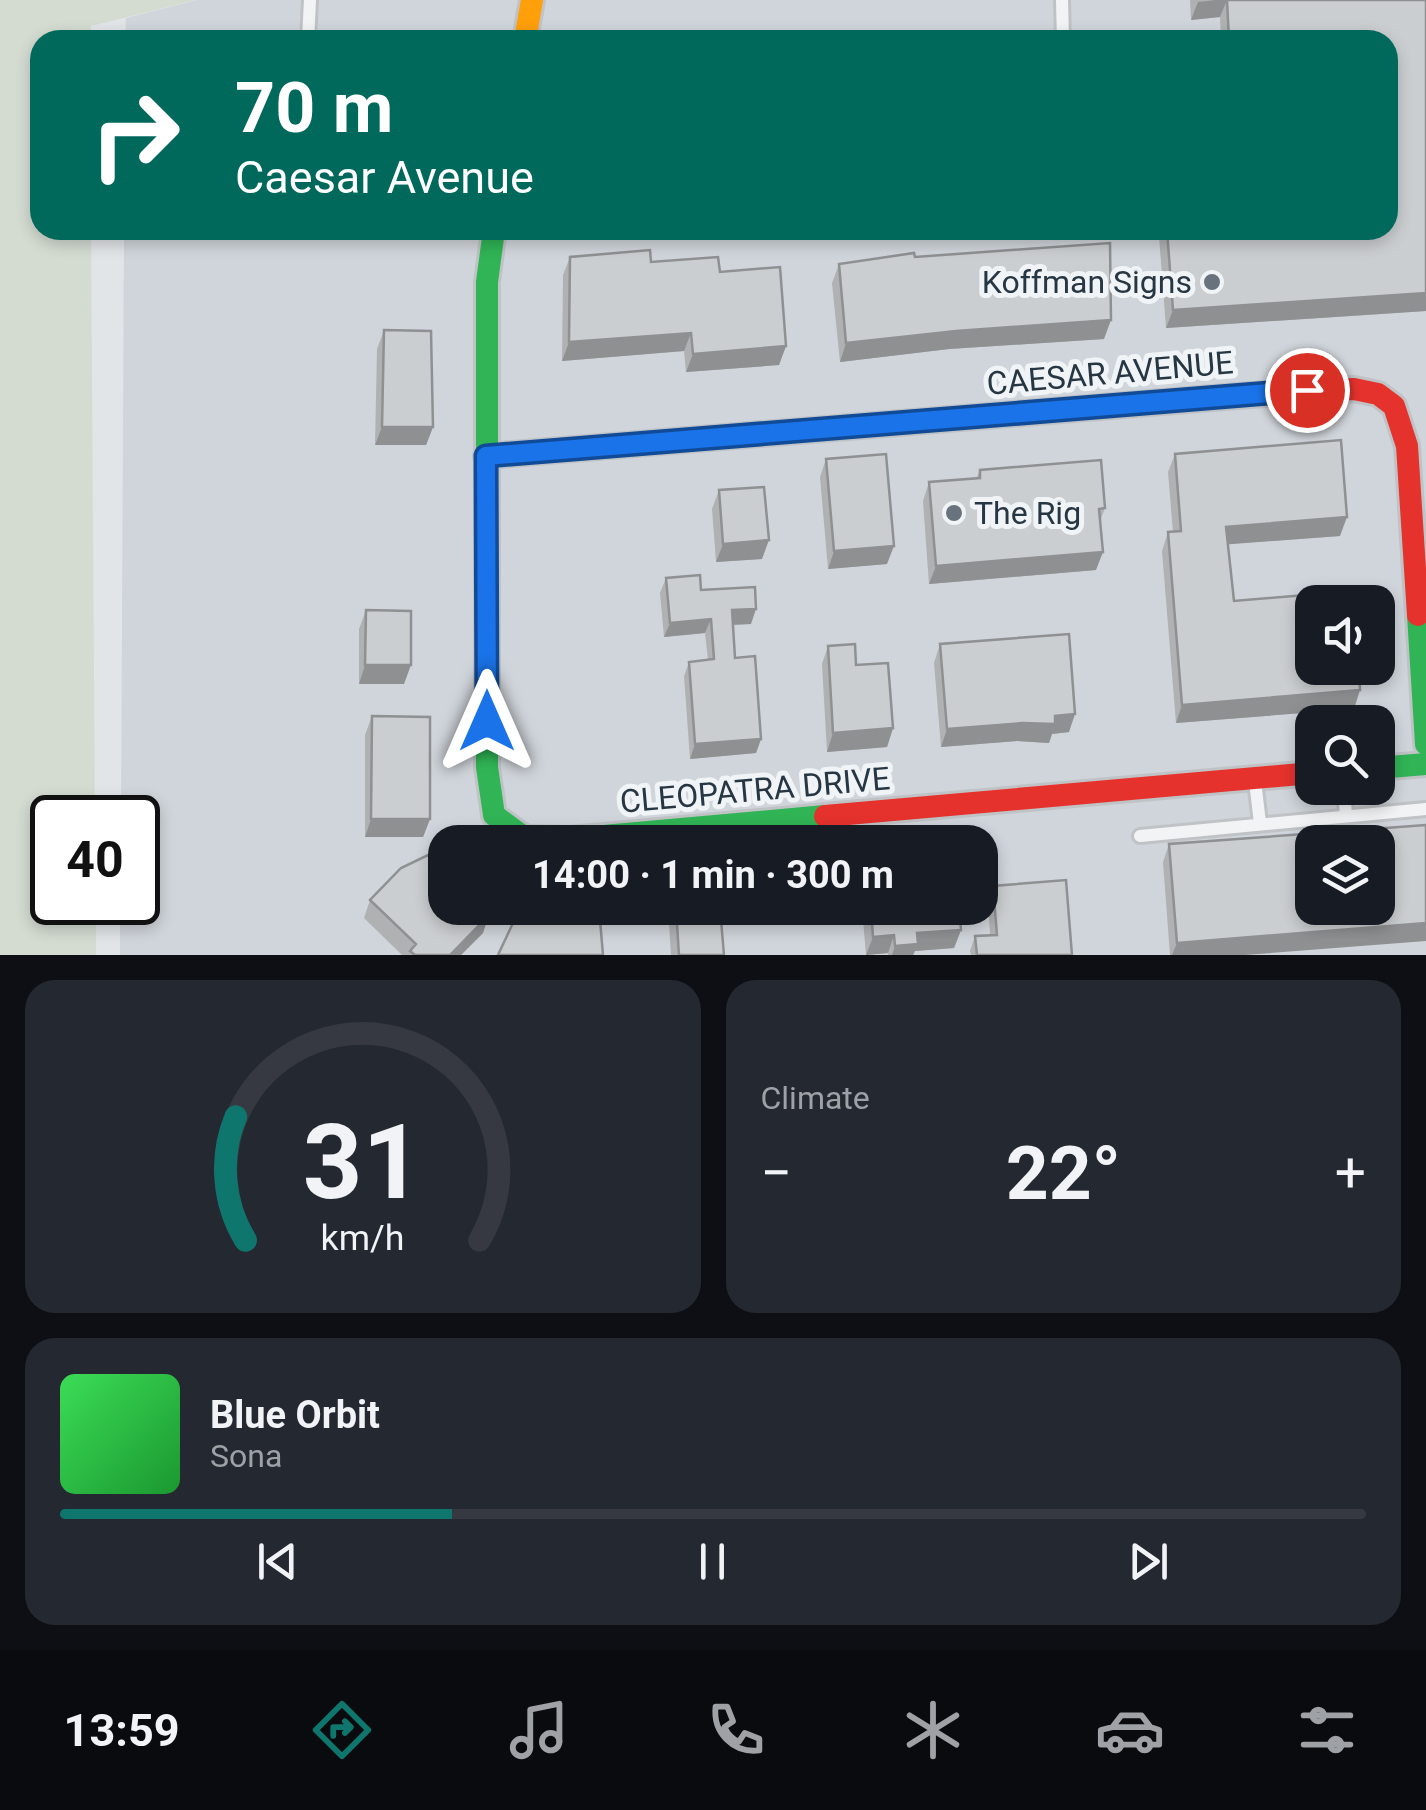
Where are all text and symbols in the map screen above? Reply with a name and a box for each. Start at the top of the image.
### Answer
text: 70 m [235,67,393,149]
icon: right [70,70,200,200]
text: Caesar Avenue [235,151,534,204]
place label: Koffman Signs [982,263,1192,301]
marker: Koffman Signs [1201,271,1223,293]
street label: CAESAR AVENUE [985,343,1235,403]
pin [1265,348,1350,433]
icon: arrive [1280,363,1335,418]
place label: The Rig [974,494,1081,532]
marker: The Rig [943,502,965,524]
map controls [1295,585,1395,925]
button: sound [1295,585,1395,685]
position arrow [435,669,539,773]
button: search [1295,705,1395,805]
street label: CLEOPATRA DRIVE [618,759,892,821]
speed limit sign: 40 [30,795,160,925]
button: layers [1295,825,1395,925]
text: 14:00 · 1 min · 300 m [532,853,894,897]
text: Climate [761,1079,870,1117]
text: 31 [303,1102,422,1223]
text: 22° [1006,1129,1121,1217]
text: − [761,1141,792,1205]
text: + [1335,1141,1366,1205]
text: km/h [321,1217,405,1259]
text: Blue Orbit [210,1393,380,1437]
text: Sona [210,1437,282,1475]
icon: previous [250,1534,305,1589]
icon: pause [685,1534,740,1589]
icon: next [1121,1534,1176,1589]
icon: directions [307,1695,377,1765]
icon: music [504,1695,574,1765]
icon: phone [701,1695,771,1765]
icon: climate [898,1695,968,1765]
icon: car [1095,1695,1165,1765]
icon: filters [1292,1695,1362,1765]
text: 13:59 [64,1704,180,1757]

